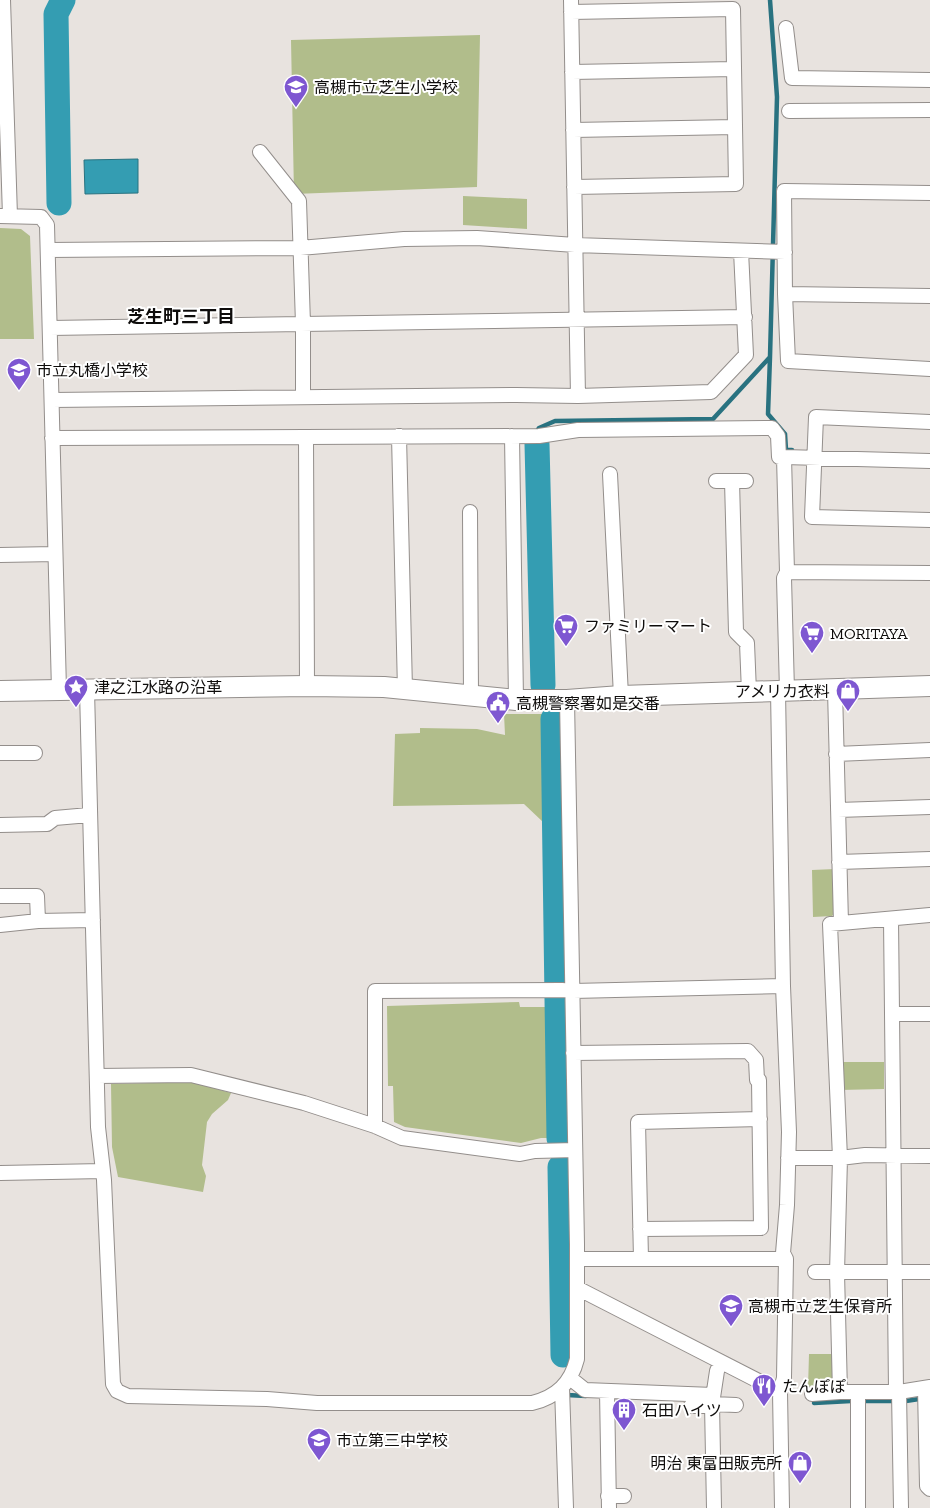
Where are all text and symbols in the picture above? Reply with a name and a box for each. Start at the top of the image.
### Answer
school or university icon: 高槻市立芝生小学校 [283,74,309,108]
place label: 高槻市立芝生小学校 [314,78,458,97]
district label: 芝生町三丁目 [127,306,235,328]
school or university icon: 市立丸橋小学校 [6,357,32,391]
place label: 市立丸橋小学校 [36,361,148,380]
supermarket icon: ファミリーマート [553,613,579,647]
place label: ファミリーマート [584,617,712,636]
supermarket icon: MORITAYA [799,620,825,654]
place label: MORITAYA [830,624,908,643]
place icon: 津之江水路の沿革 [63,674,89,708]
place label: 津之江水路の沿革 [94,678,222,697]
shop icon: アメリカ衣料 [835,678,861,712]
place label: アメリカ衣料 [735,682,830,701]
public building icon: 高槻警察署如是交番 [485,690,511,724]
place label: 高槻警察署如是交番 [516,694,660,713]
school or university icon: 高槻市立芝生保育所 [718,1293,744,1327]
place label: 高槻市立芝生保育所 [748,1297,892,1316]
restaurant icon: たんぽぽ [751,1373,777,1407]
place label: たんぽぽ [782,1377,846,1396]
building icon: 石田ハイツ [611,1397,637,1431]
place label: 石田ハイツ [642,1401,722,1420]
school or university icon: 市立第三中学校 [306,1427,332,1461]
place label: 市立第三中学校 [336,1431,448,1450]
shop icon: 明治 東富田販売所 [787,1450,813,1484]
place label: 明治 東富田販売所 [650,1454,782,1473]

